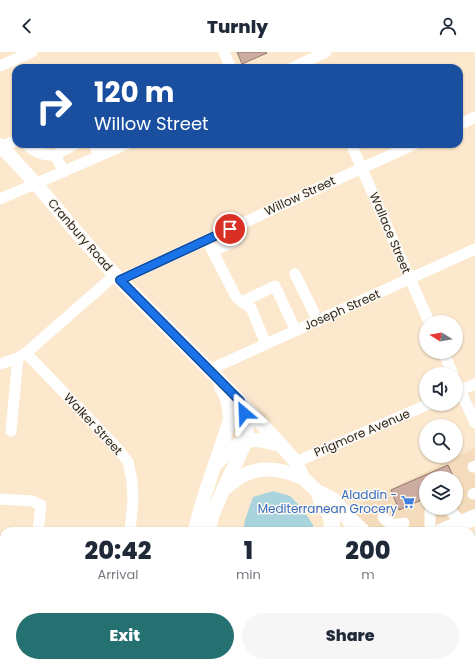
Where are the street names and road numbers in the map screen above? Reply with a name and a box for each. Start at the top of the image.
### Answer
street label: Willow Street [262,172,338,219]
street label: Wallace Street [366,189,415,276]
street label: Cranbury Road [44,195,117,275]
street label: Joseph Street [301,285,383,334]
street label: Walker Street [60,389,127,458]
street label: Prigmore Avenue [311,405,412,460]

